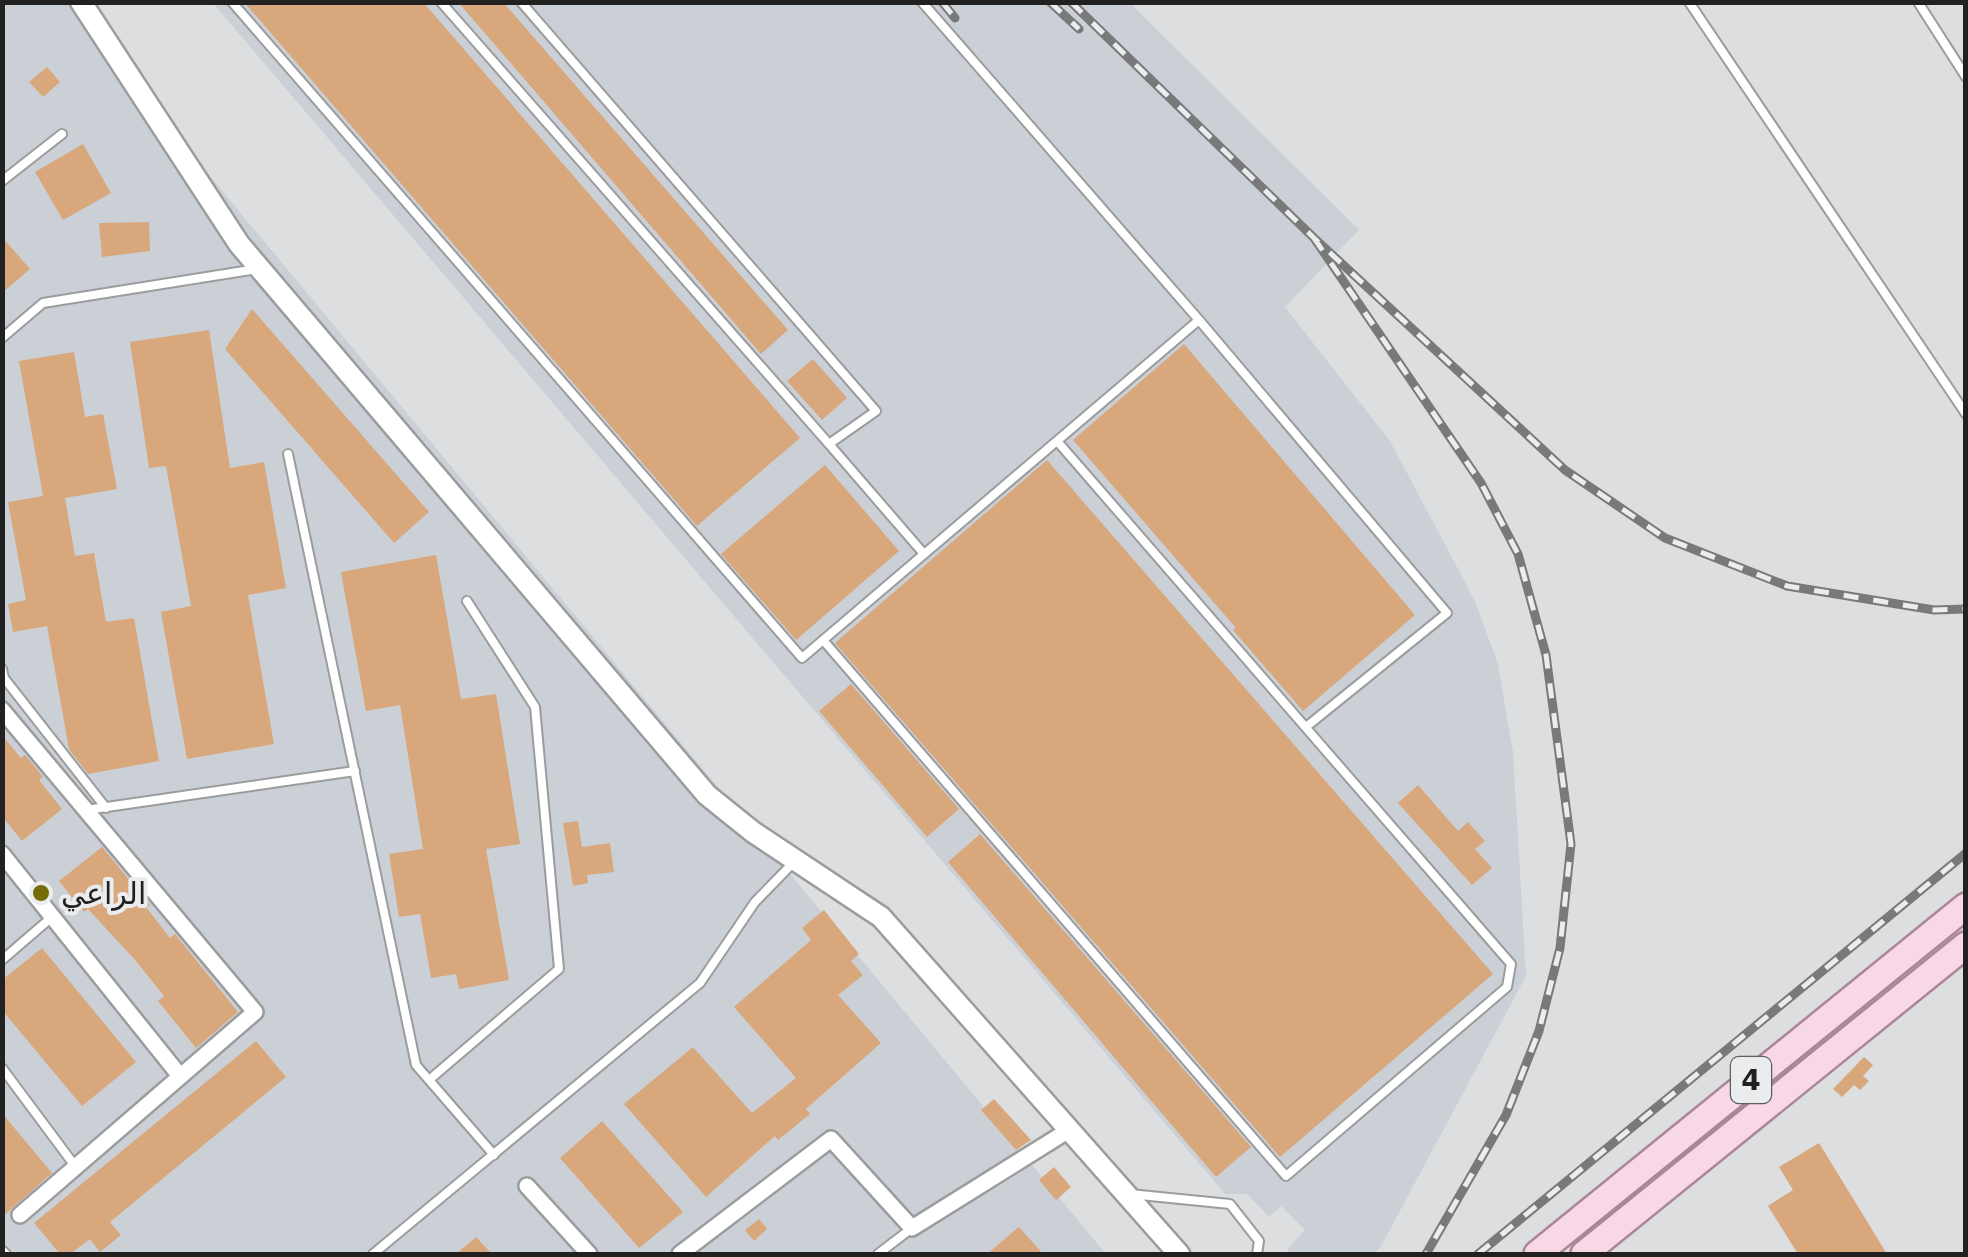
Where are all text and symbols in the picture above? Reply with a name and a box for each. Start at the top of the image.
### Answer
place label: الراعي [61,876,146,912]
marker: الراعي [30,882,52,904]
road number: 4 [1731,1057,1771,1103]

